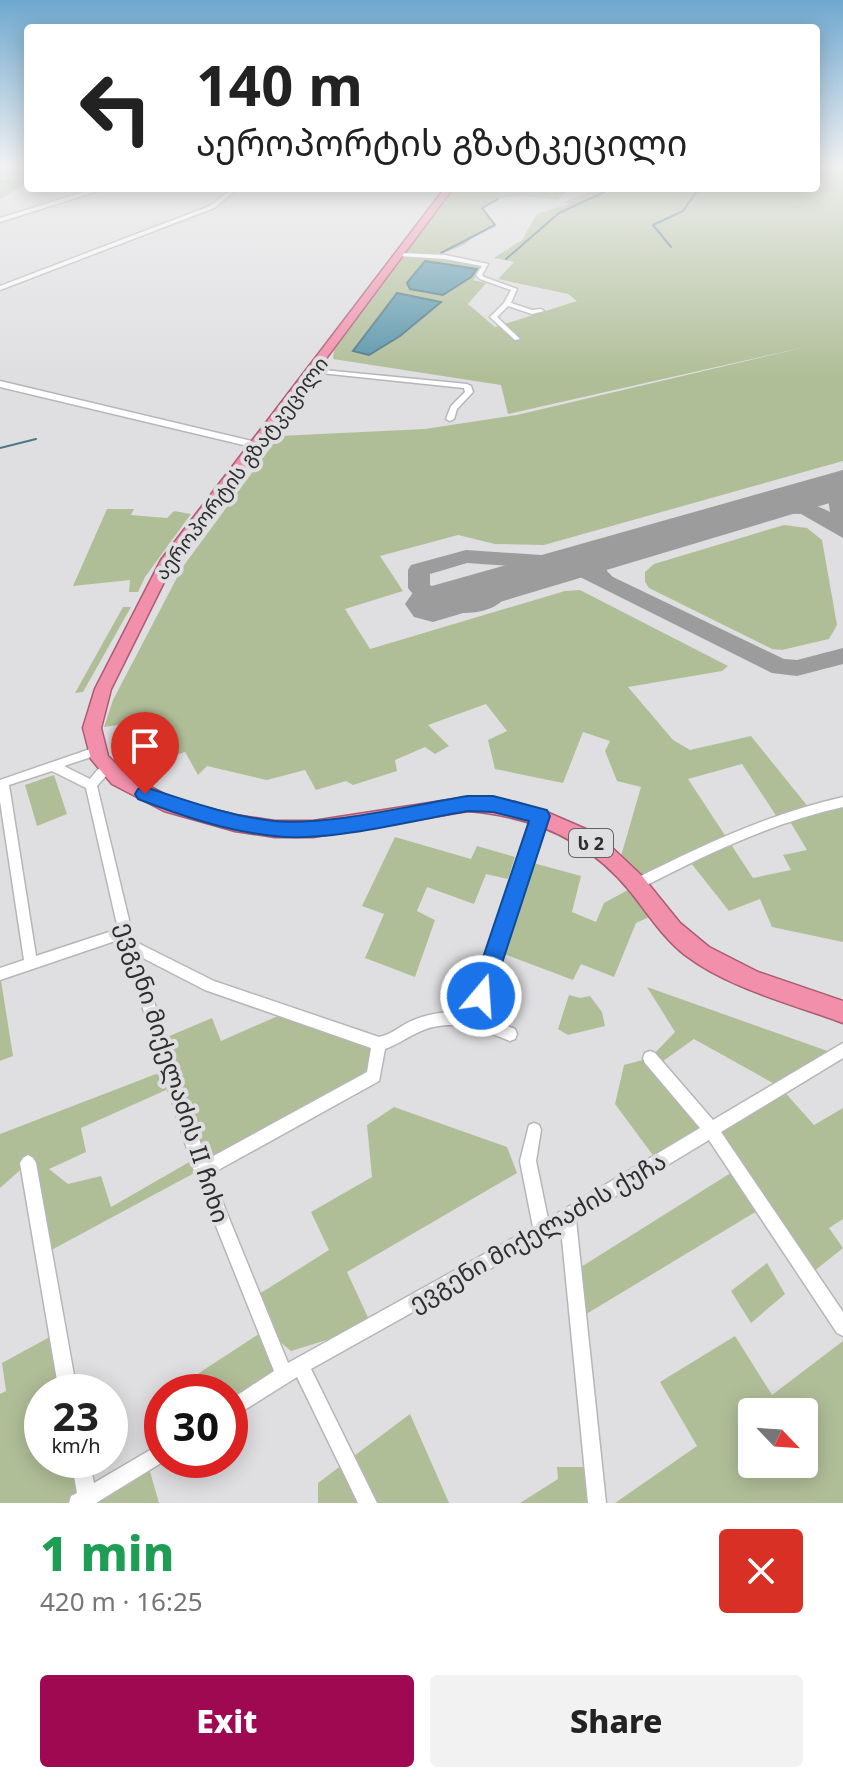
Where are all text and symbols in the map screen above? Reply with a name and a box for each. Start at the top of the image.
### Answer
text: 140 m [196,46,363,122]
icon: left [64,56,168,160]
text: აეროპორტის გზატკეცილი [196,118,687,167]
street label: აეროპორტის გზატკეცილი [148,351,334,585]
pin [111,712,179,794]
icon: arrive [123,724,167,768]
road number: ს 2 [569,829,613,857]
street label: ევგენი მიქელაძის II ჩიხი [110,917,238,1227]
position arrow [439,954,523,1038]
street label: ევგენი მიქელაძის ქუჩა [402,1144,672,1318]
speed limit sign: 30 [144,1374,248,1478]
text: 23 [53,1388,99,1443]
north arrow [738,1398,818,1478]
map controls [738,1398,818,1478]
text: km/h [51,1432,101,1459]
text: 1 min [40,1520,174,1585]
button: close [719,1529,803,1613]
text: 420 m · 16:25 [40,1583,203,1619]
button: Exit [40,1675,414,1767]
button: Share [430,1675,803,1767]

